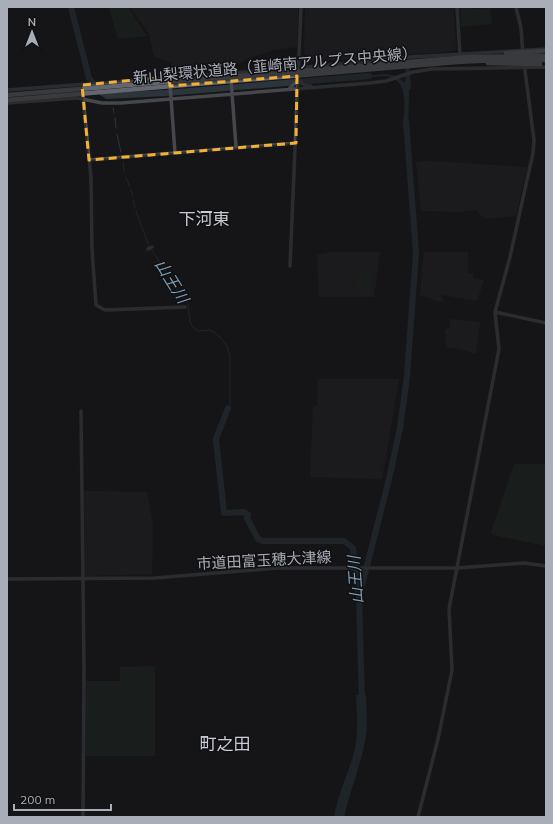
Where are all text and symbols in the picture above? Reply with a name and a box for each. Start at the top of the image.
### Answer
north arrow [12,12,52,52]
text: N [28,15,36,29]
street label: 新山梨環状道路（韮崎南アルプス中央線） [132,43,418,87]
district label: 下河東 [179,208,230,229]
water label: 山王川 [151,255,194,308]
street label: 市道田富玉穂大津線 [196,547,332,573]
water label: 山王川 [343,553,367,605]
district label: 町之田 [200,733,251,754]
scale bar [14,786,111,812]
text: 200 m [20,792,55,807]

